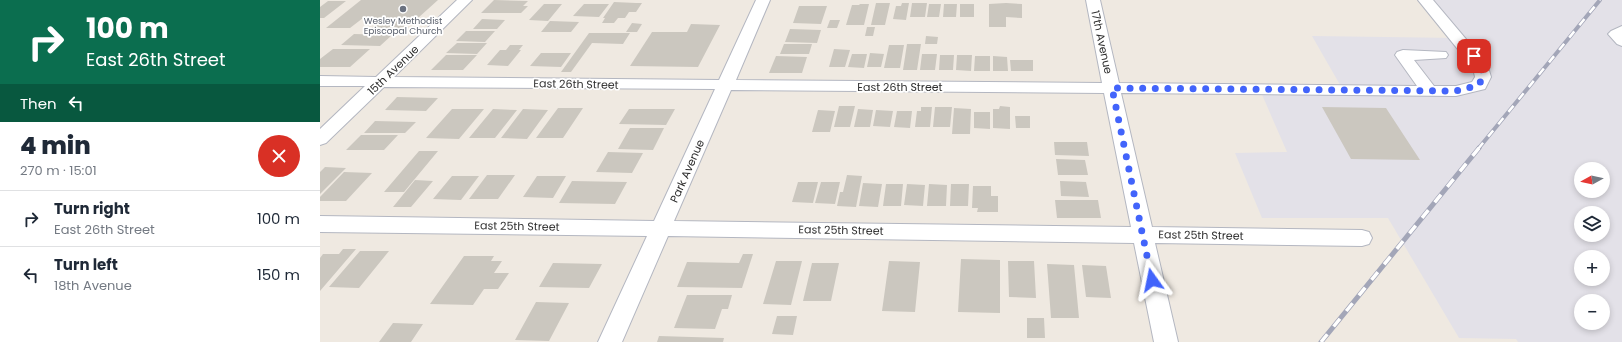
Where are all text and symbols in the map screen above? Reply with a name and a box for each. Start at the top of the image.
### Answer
marker: Wesley Methodist Episcopal Church [398,4,408,14]
text: 100 m [86,9,169,48]
street label: 17th Avenue [1087,9,1117,76]
place label: Wesley Methodist Episcopal Church [364,15,443,37]
icon: right [20,16,72,68]
pin [1457,39,1491,73]
street label: 15th Avenue [364,41,422,99]
icon: arrive [1463,45,1485,67]
text: East 26th Street [86,47,226,72]
street label: East 26th Street [533,75,619,93]
street label: East 26th Street [857,79,943,95]
icon: left [65,92,87,114]
text: Then [20,93,57,114]
text: 4 min [20,129,91,162]
button: close [258,135,300,177]
street label: Park Avenue [666,137,708,205]
text: 270 m · 15:01 [20,161,97,180]
north arrow [1574,162,1610,198]
map controls [1574,162,1610,330]
text: Turn right [54,198,130,219]
button: layers [1574,206,1610,242]
icon: right [20,208,42,230]
text: 100 m [257,208,300,229]
street label: East 25th Street [474,217,560,235]
text: East 26th Street [54,220,155,239]
street label: East 25th Street [798,221,884,239]
street label: East 25th Street [1158,226,1244,244]
button: + [1574,250,1610,286]
text: Turn left [54,254,118,275]
position arrow [1131,259,1173,301]
icon: left [20,264,42,286]
text: 150 m [257,264,300,285]
text: 18th Avenue [54,276,132,295]
button: − [1574,294,1610,330]

